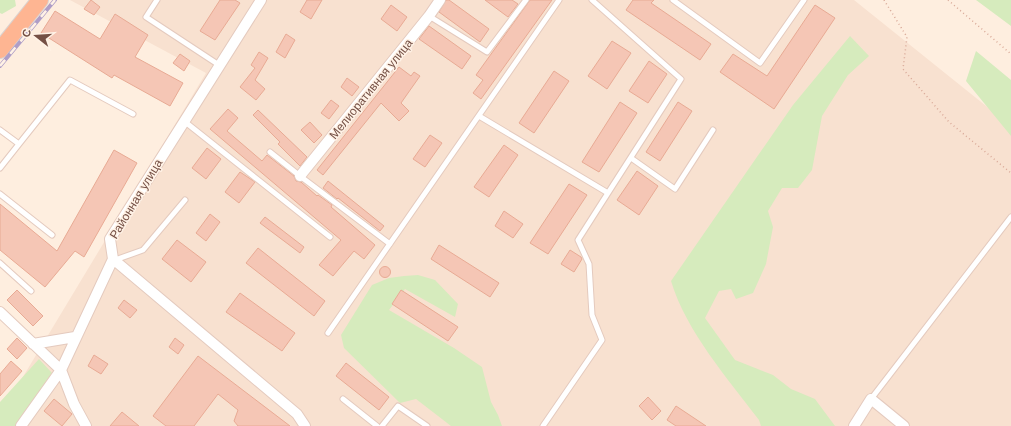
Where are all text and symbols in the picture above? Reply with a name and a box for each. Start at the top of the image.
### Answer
north arrow [16,16,56,56]
text: С [20,27,33,39]
street label: Мелиоративная улица [326,36,416,142]
street label: Районная улица [107,156,165,241]

